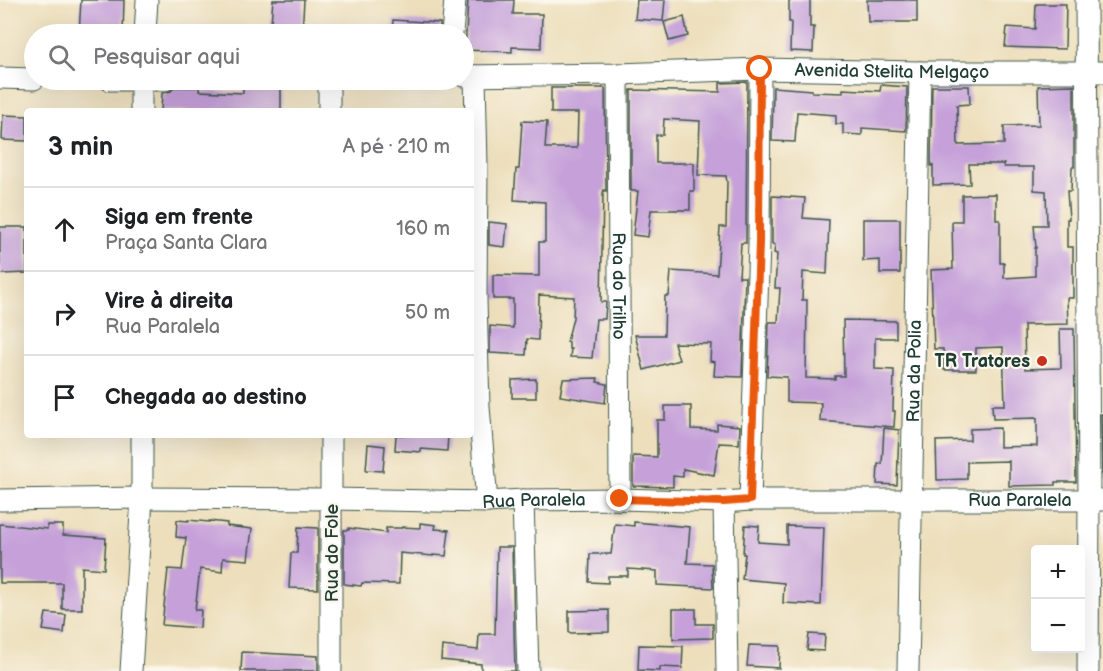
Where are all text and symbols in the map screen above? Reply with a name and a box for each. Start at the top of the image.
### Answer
search box [24,24,474,90]
icon: search [45,41,78,74]
text: Pesquisar aqui [93,44,240,71]
route start [746,55,772,81]
street label: Avenida Stelita Melgaço [794,60,989,83]
text: 3 min [48,132,113,163]
text: A pé · 210 m [343,135,450,159]
text: Siga em frente [105,204,253,231]
icon: ahead [48,213,81,246]
text: 160 m [396,217,450,241]
text: Praça Santa Clara [105,231,268,255]
street label: Rua do Trilho [608,232,629,340]
text: Vire à direita [105,288,233,315]
icon: right [48,297,81,330]
text: 50 m [405,301,450,325]
text: Rua Paralela [105,315,220,339]
street label: Rua da Polia [903,320,926,423]
place label: TR Tratores [934,351,1030,372]
marker: TR Tratores [1035,354,1049,368]
icon: arrive [48,381,81,414]
text: Chegada ao destino [105,384,307,411]
route end [606,485,632,511]
street label: Rua Paralela [482,489,586,513]
street label: Rua Paralela [968,490,1072,511]
street label: Rua do Fole [322,504,343,602]
map controls [1031,545,1085,653]
button: + [1031,545,1085,599]
button: − [1031,599,1085,653]

